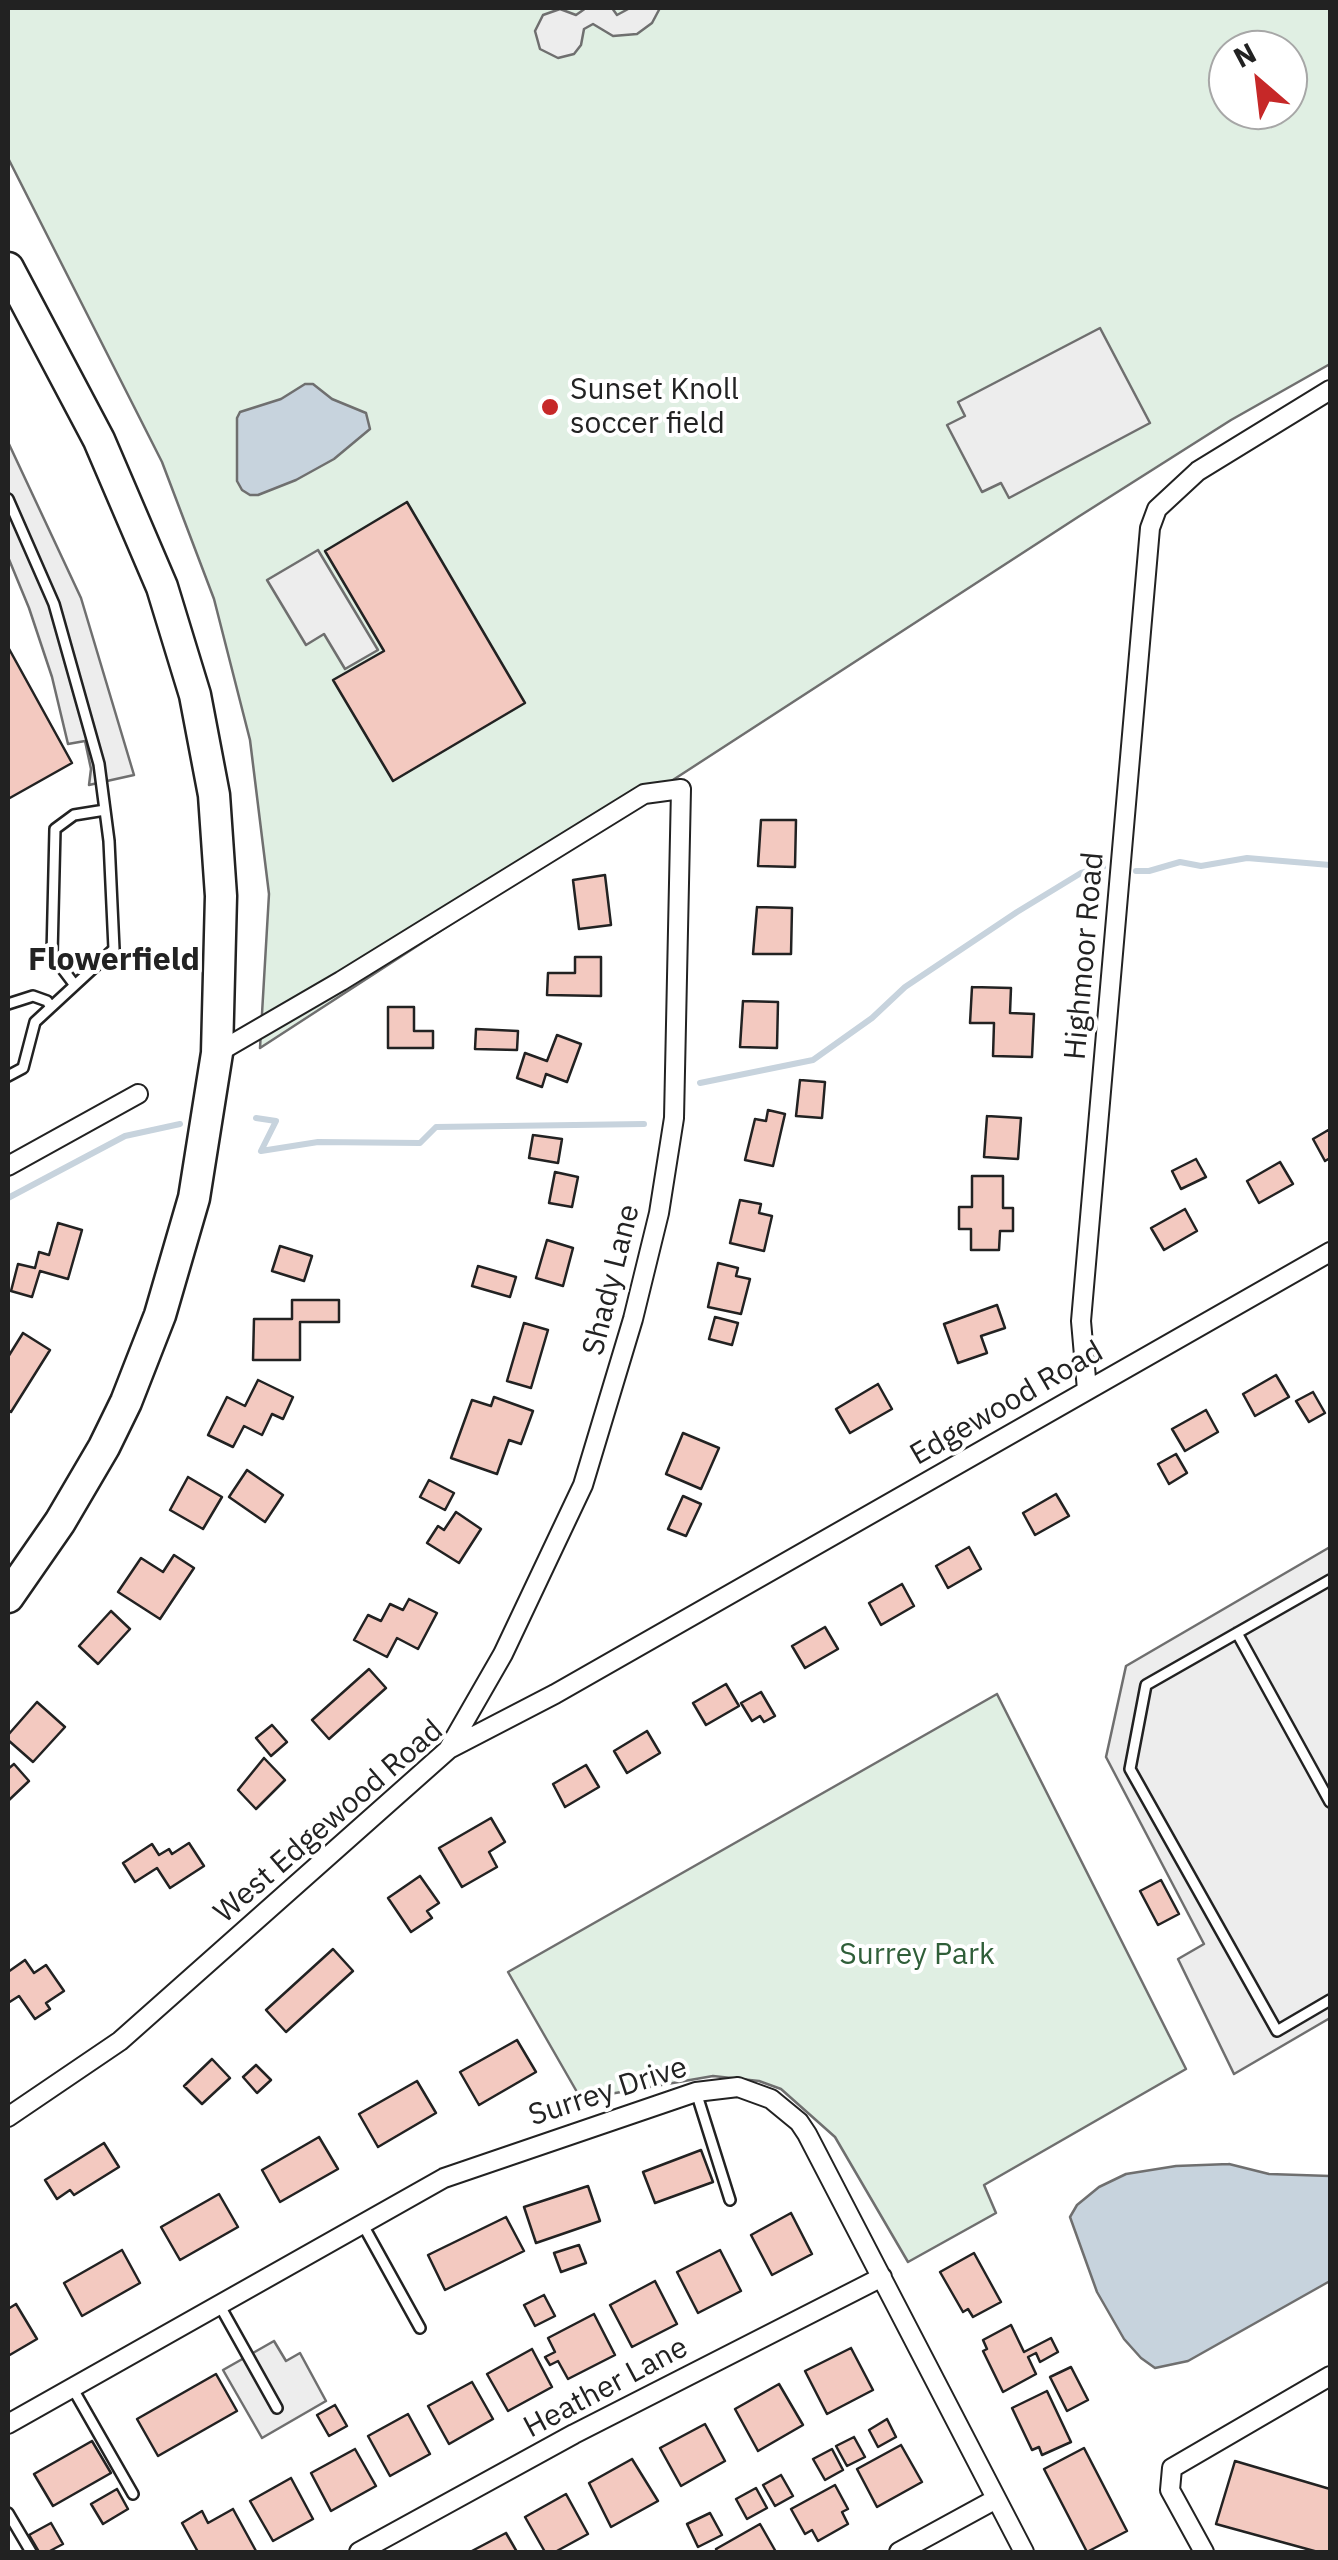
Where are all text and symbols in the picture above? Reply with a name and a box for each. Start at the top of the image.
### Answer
north arrow [1208,30,1308,130]
text: N [1227,34,1262,76]
place label: Sunset Knoll soccer field [570,372,739,442]
marker: Sunset Knoll soccer field [539,396,561,418]
street label: Highmoor Road [1058,851,1112,1061]
district label: Flowerfield [28,942,200,980]
street label: Shady Lane [576,1201,648,1359]
street label: Edgewood Road [904,1334,1110,1474]
street label: West Edgewood Road [207,1713,451,1931]
park label: Surrey Park [839,1937,995,1973]
street label: Surrey Drive [524,2049,692,2135]
street label: Heather Lane [518,2330,694,2446]

